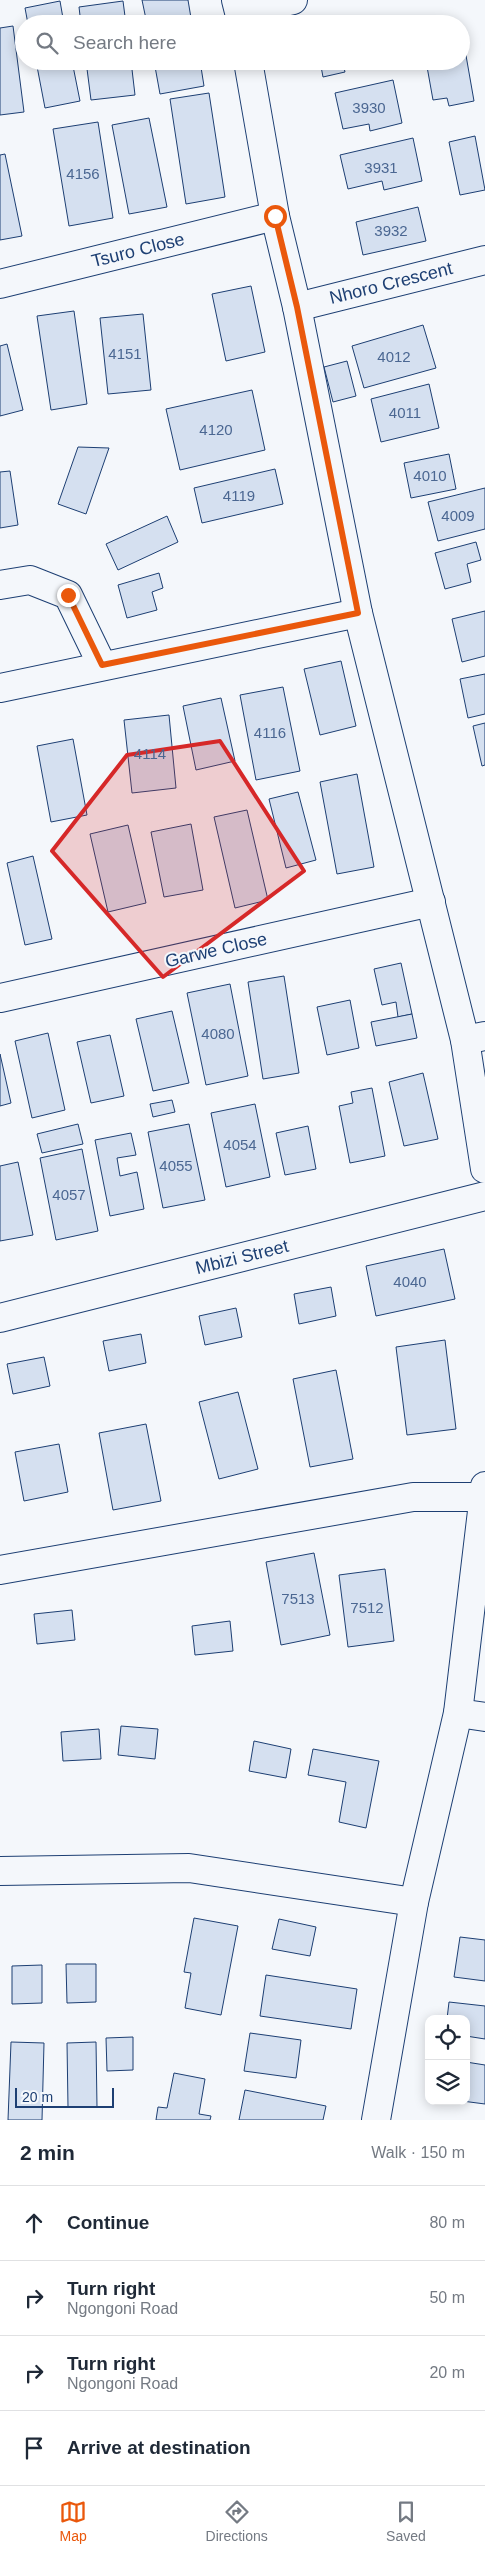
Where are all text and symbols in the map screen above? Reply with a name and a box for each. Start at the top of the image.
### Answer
search box [15,15,470,70]
icon: search [33,29,61,57]
text: Search here [73,32,177,53]
house number: 3930 [352,99,386,116]
house number: 3931 [364,159,398,176]
house number: 4156 [66,165,100,182]
route start [264,205,287,228]
house number: 3932 [374,222,408,239]
street label: Tsuro Close [89,229,187,271]
street label: Nhoro Crescent [327,258,455,308]
house number: 4151 [108,345,142,362]
house number: 4012 [377,348,411,365]
house number: 4011 [389,404,421,421]
house number: 4120 [199,421,233,438]
house number: 4010 [413,467,447,484]
house number: 4119 [223,487,255,504]
house number: 4009 [441,507,475,524]
route end [57,584,80,607]
house number: 4116 [254,724,286,741]
house number: 4114 [134,745,166,762]
street label: Garwe Close [163,929,269,971]
house number: 4080 [201,1025,235,1042]
house number: 4054 [223,1136,257,1153]
house number: 4055 [159,1157,193,1174]
house number: 4057 [52,1186,86,1203]
street label: Mbizi Street [193,1236,291,1278]
house number: 4040 [393,1273,427,1290]
house number: 7513 [281,1590,315,1607]
house number: 7512 [350,1599,384,1616]
map controls [425,2015,470,2105]
button: locate [425,2015,470,2060]
button: layers [425,2060,470,2105]
scale bar [15,2085,114,2108]
text: 20 m [22,2089,53,2105]
text: 2 min [20,2141,75,2164]
text: Walk · 150 m [371,2144,465,2161]
icon: ahead [20,2209,48,2237]
text: Continue [67,2212,149,2233]
text: 80 m [429,2214,465,2231]
text: Turn right [67,2278,155,2299]
icon: right [20,2284,48,2312]
text: 50 m [429,2289,465,2306]
text: Ngongoni Road [67,2300,178,2317]
text: Turn right [67,2353,155,2374]
icon: right [20,2359,48,2387]
text: 20 m [429,2364,465,2381]
text: Ngongoni Road [67,2375,178,2392]
icon: arrive [20,2434,48,2462]
text: Arrive at destination [67,2437,251,2458]
tab: Map [59,2498,87,2544]
tab: Directions [206,2498,268,2544]
tab: Saved [386,2498,426,2544]

